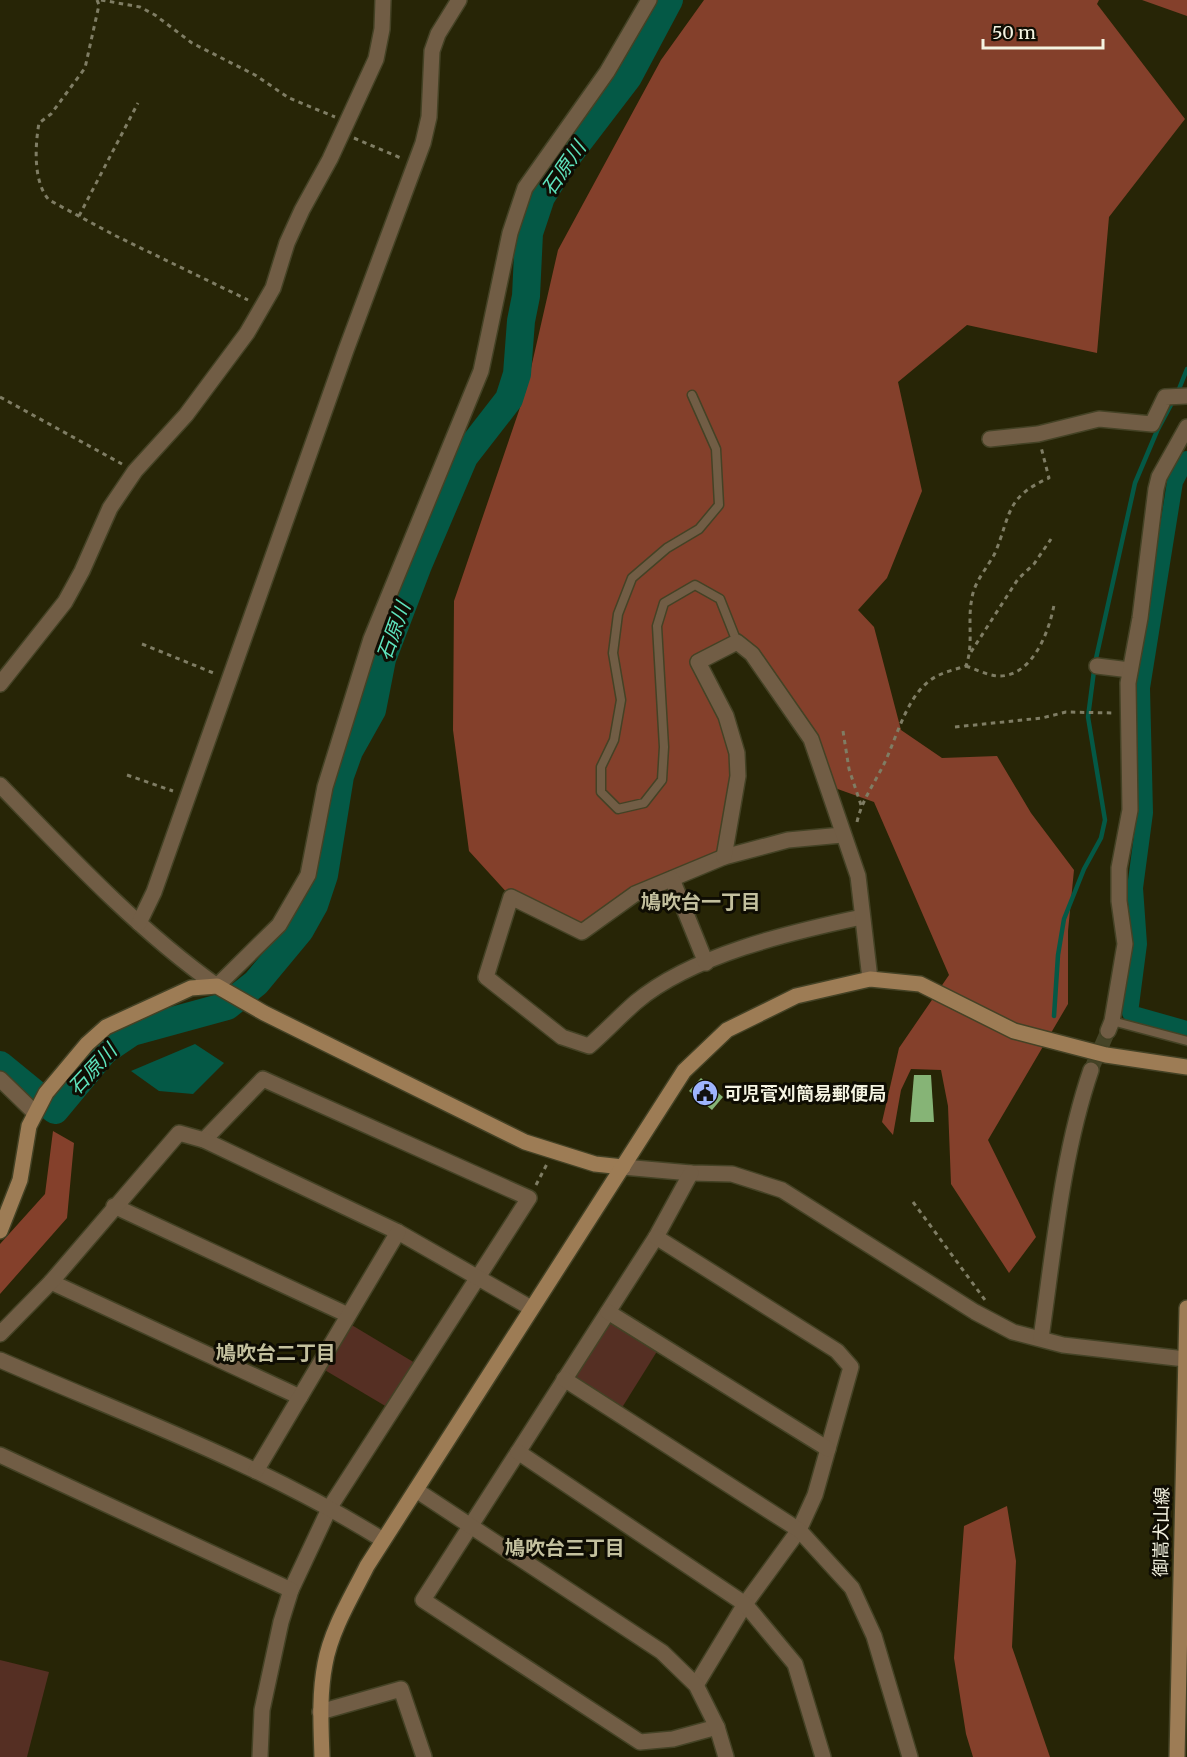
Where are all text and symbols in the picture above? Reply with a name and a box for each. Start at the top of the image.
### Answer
scale bar [983,12,1103,50]
text: 50 m [992,21,1036,44]
water label: 石原川 [536,135,592,200]
water label: 石原川 [371,597,416,663]
district label: 鳩吹台一丁目 [641,889,761,914]
water label: 石原川 [62,1037,123,1099]
public building icon: 可児菅刈簡易郵便局 [690,1078,720,1108]
place label: 可児菅刈簡易郵便局 [724,1082,886,1105]
district label: 鳩吹台二丁目 [216,1340,336,1365]
street label: 御嵩犬山線 [1149,1487,1173,1577]
district label: 鳩吹台三丁目 [505,1535,625,1560]

